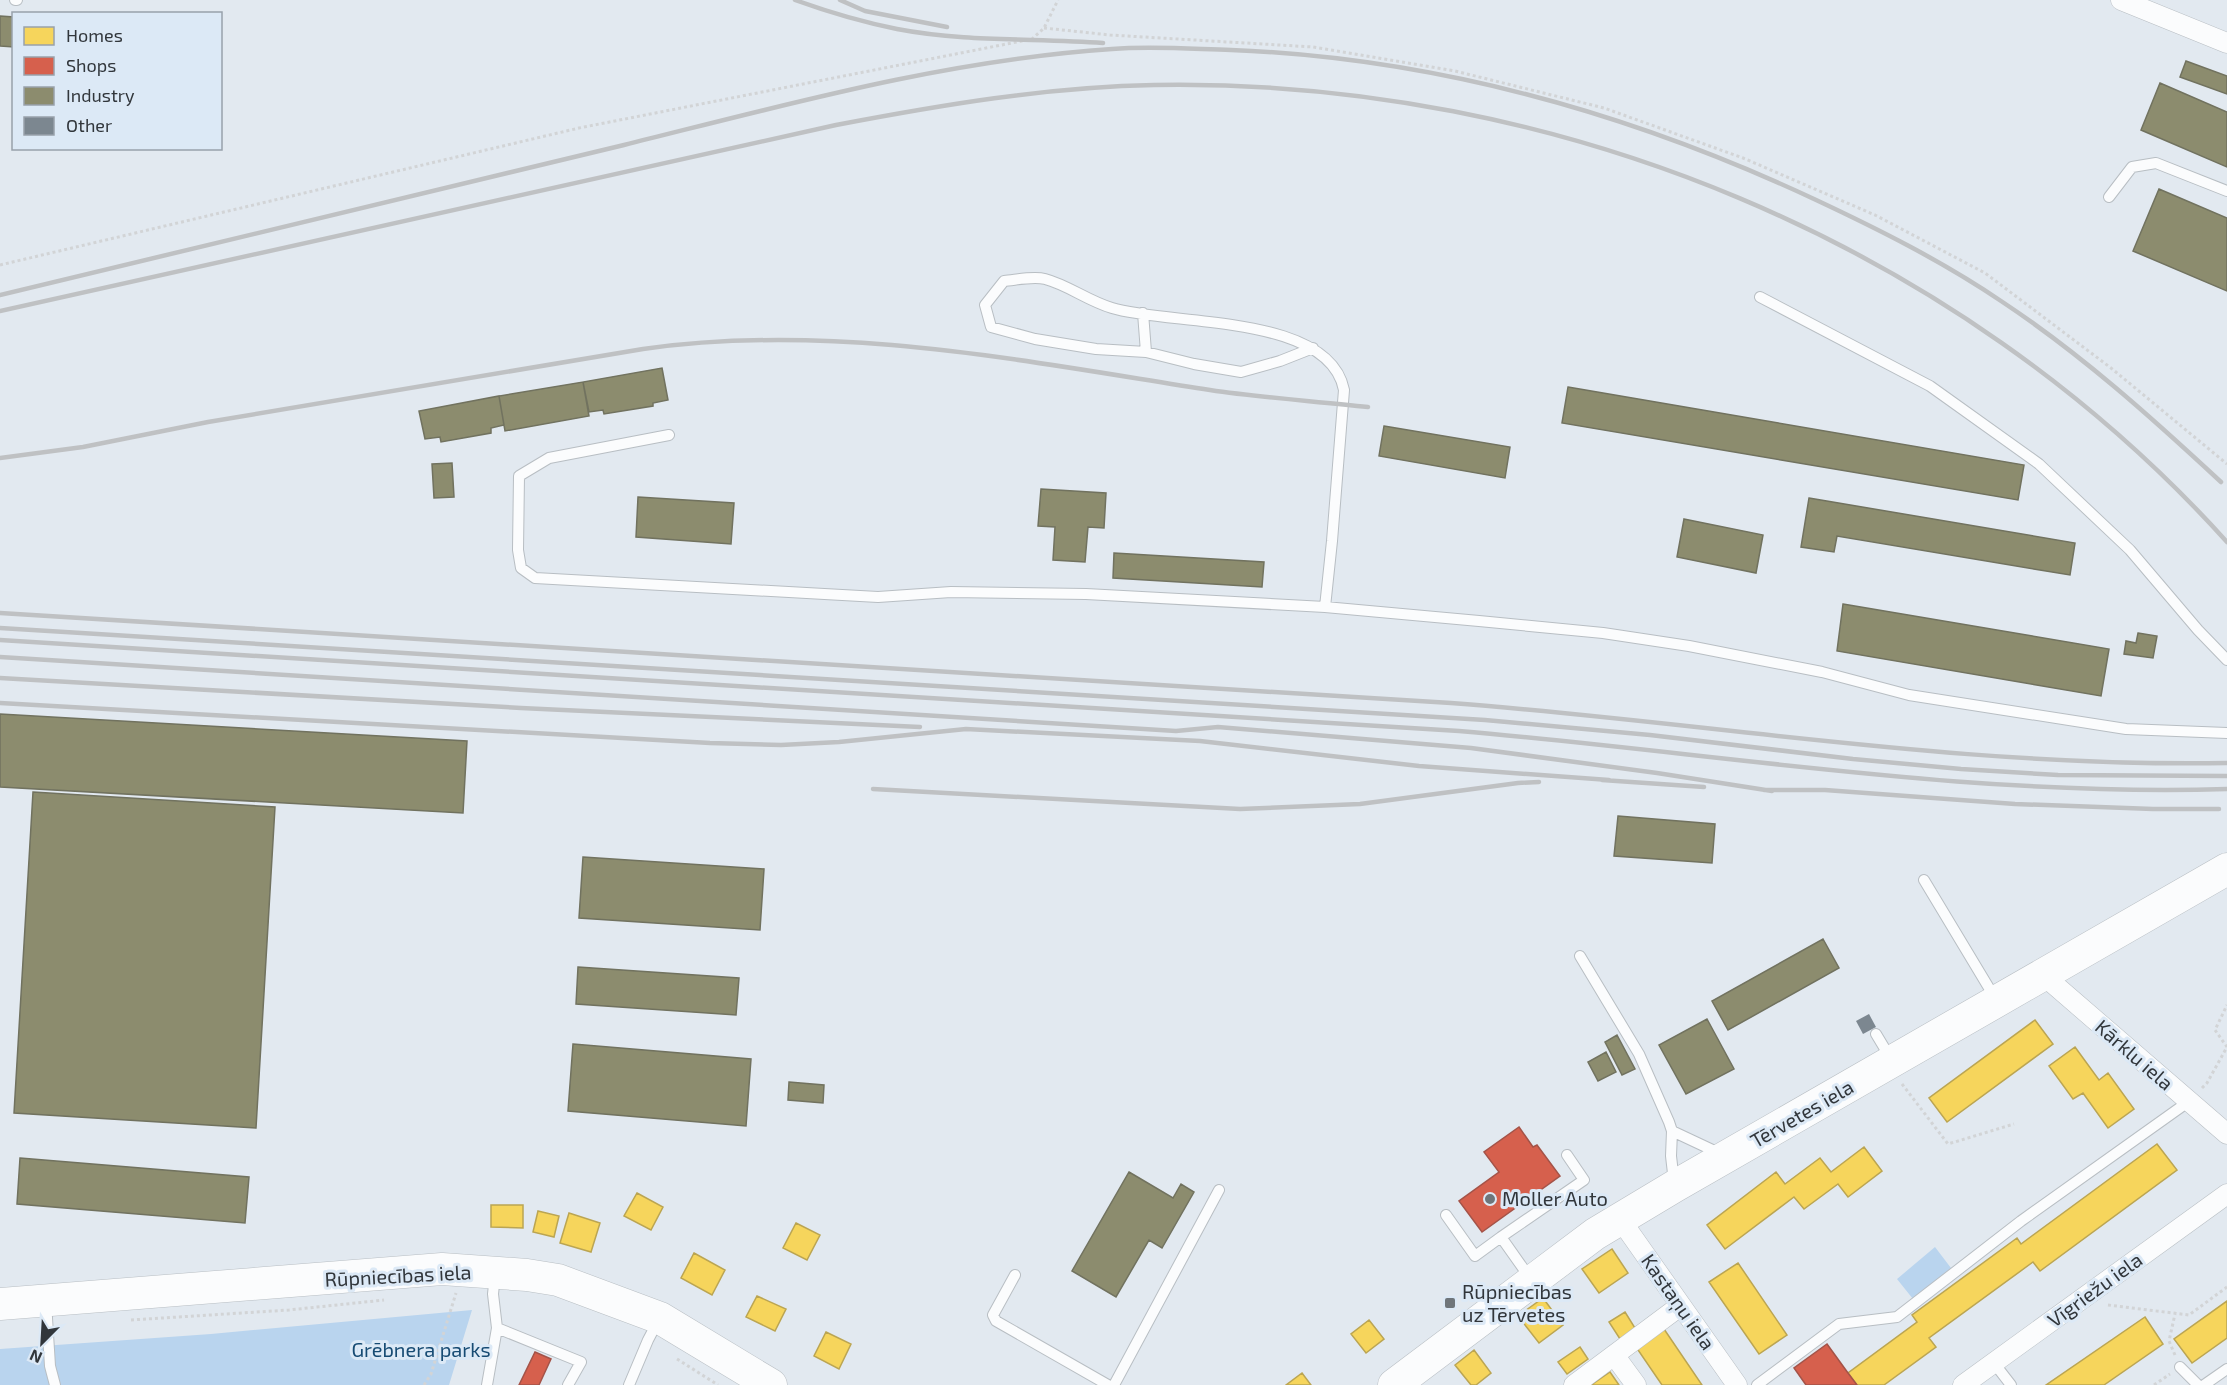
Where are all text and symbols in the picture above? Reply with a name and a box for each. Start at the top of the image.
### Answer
legend [12,12,222,150]
text: Homes [66,24,123,46]
text: Shops [66,54,116,76]
text: Industry [66,84,135,106]
text: Other [66,114,112,136]
street label: Kārklu iela [2091,1014,2179,1095]
street label: Tērvetes iela [1746,1074,1857,1152]
place label: Moller Auto [1502,1186,1608,1210]
marker: Moller Auto [1483,1192,1497,1206]
street label: Vīgriežu iela [2042,1247,2146,1332]
street label: Kastaņu iela [1635,1249,1721,1355]
street label: Rūpniecības iela [324,1259,472,1291]
place label: Rūpniecības uz Tērvetes [1462,1279,1572,1326]
marker: Rūpniecības uz Tērvetes [1443,1296,1457,1310]
north arrow [12,1313,72,1373]
park label: Grēbnera parks [351,1337,491,1361]
text: N [27,1346,45,1368]

